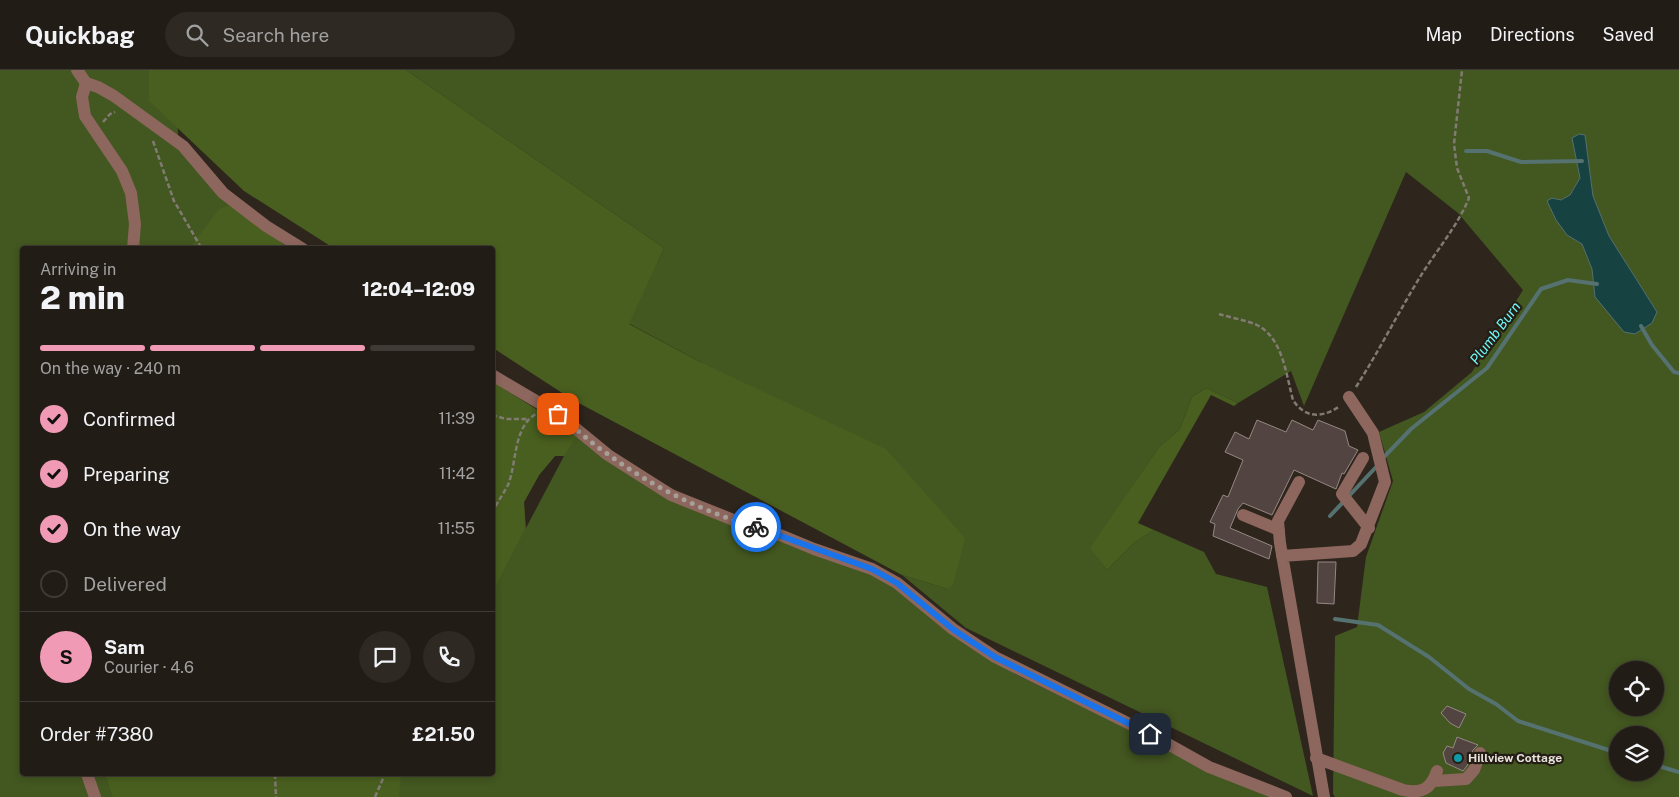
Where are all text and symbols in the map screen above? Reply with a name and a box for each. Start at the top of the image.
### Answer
search box [165,12,515,57]
text: Quickbag [25,21,135,49]
icon: search [183,21,211,49]
text: Search here [223,24,329,46]
text: Map [1425,24,1462,45]
text: Directions [1490,24,1575,45]
text: Saved [1603,24,1654,45]
text: Arriving in [40,260,116,279]
text: 12:04–12:09 [362,278,475,300]
text: 2 min [40,279,125,316]
water label: Plumb Burn [1466,299,1524,367]
text: On the way · 240 m [40,359,181,378]
pin [537,393,579,435]
icon: bag [544,400,572,428]
icon: check [40,405,68,433]
text: Confirmed [83,408,176,430]
text: 11:39 [438,409,475,428]
icon: check [40,460,68,488]
text: Preparing [83,463,170,485]
text: 11:42 [439,464,475,483]
courier [731,502,781,552]
icon: bike [742,513,770,541]
icon: check [40,515,68,543]
text: On the way [83,518,181,540]
text: 11:55 [438,519,475,538]
text: Delivered [83,573,167,595]
button: chat [359,631,411,683]
button: phone [423,631,475,683]
text: Sam [104,636,145,658]
text: S [59,646,73,668]
text: Courier · 4.6 [104,658,194,677]
map controls [1609,661,1664,781]
button: locate [1609,661,1664,716]
pin [1129,713,1171,755]
icon: home [1136,720,1164,748]
text: Order #7380 [40,723,153,745]
text: £21.50 [412,723,475,745]
button: layers [1609,726,1664,781]
place label: Hillview Cottage [1468,751,1562,765]
marker: Hillview Cottage [1452,752,1464,764]

